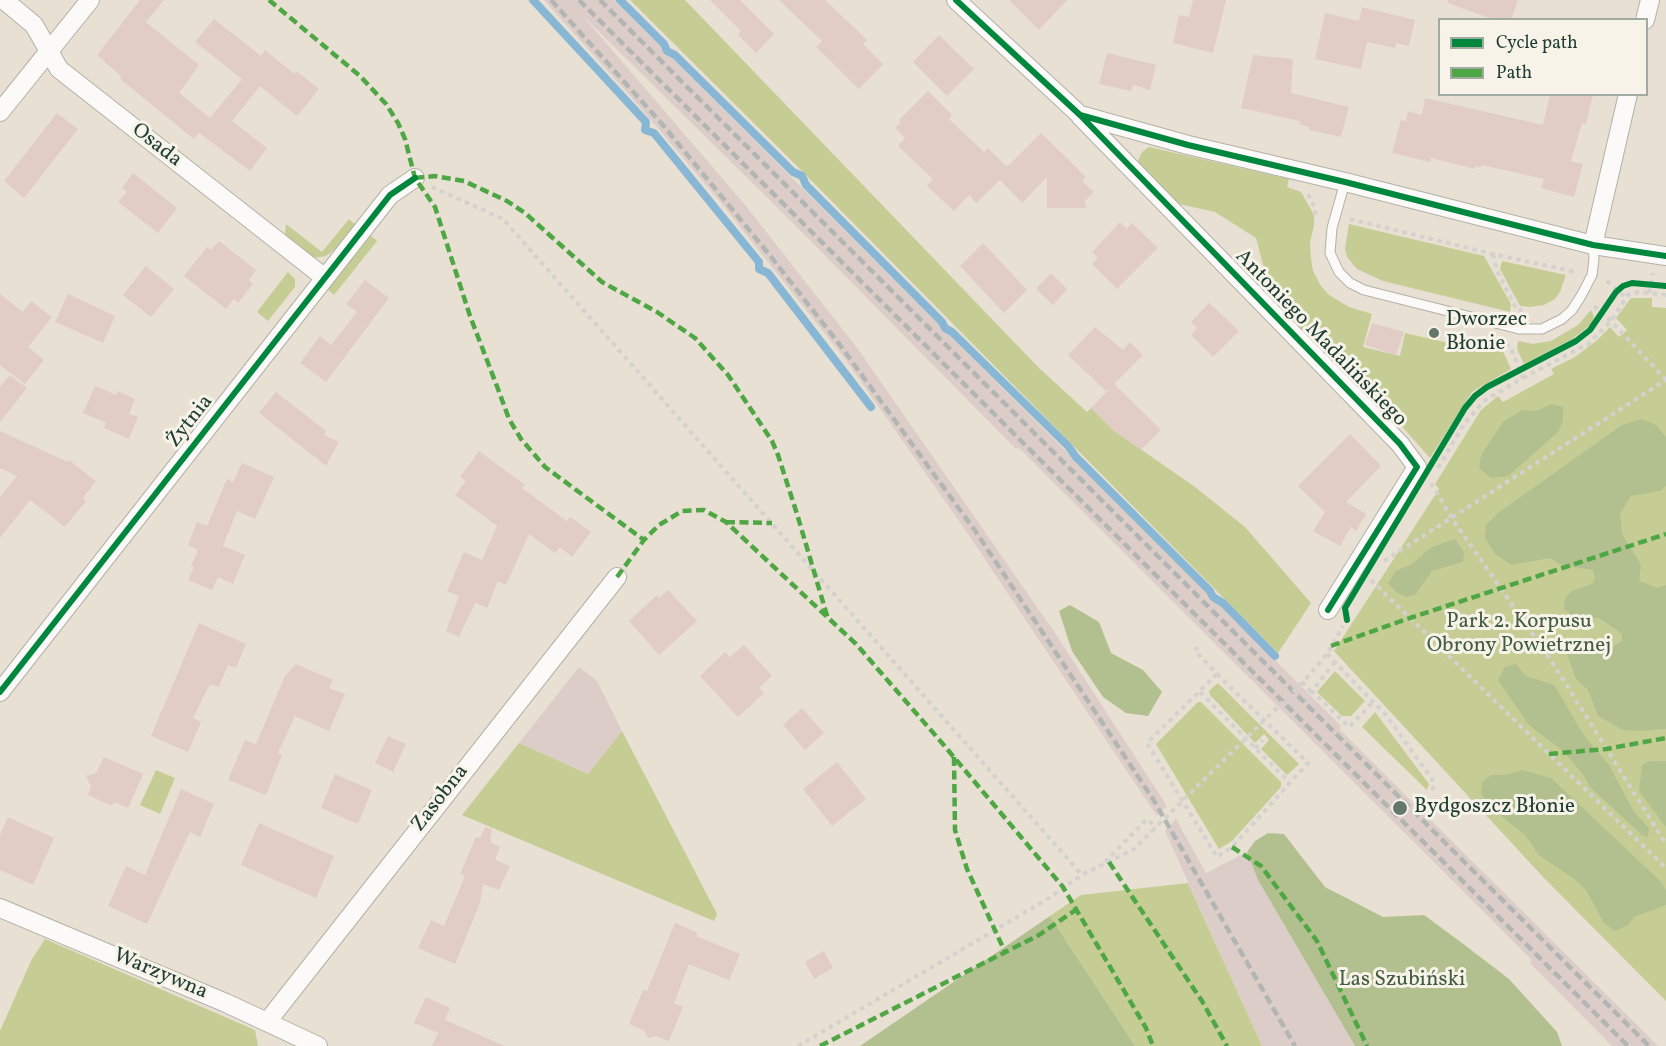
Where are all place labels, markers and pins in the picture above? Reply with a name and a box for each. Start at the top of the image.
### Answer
place label: Dworzec Błonie [1446,308,1527,358]
marker: Dworzec Błonie [1427,326,1441,340]
place label: Bydgoszcz Błonie [1414,795,1575,821]
marker: Bydgoszcz Błonie [1391,799,1409,817]

